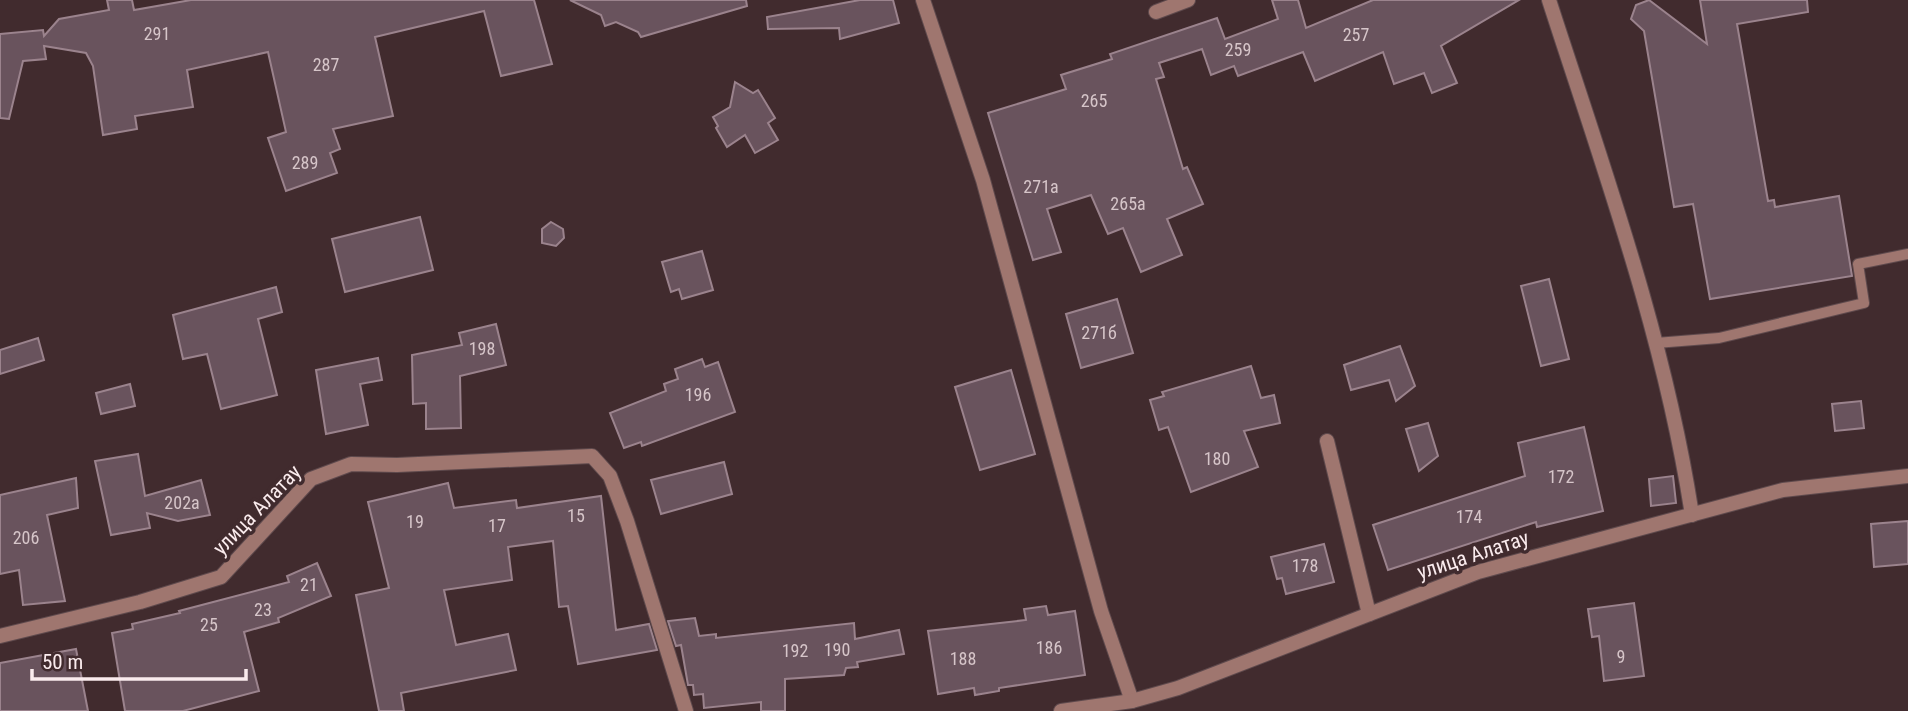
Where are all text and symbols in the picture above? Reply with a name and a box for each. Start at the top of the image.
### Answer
house number: 291 [144,23,170,44]
house number: 257 [1343,24,1369,45]
house number: 259 [1225,39,1251,60]
house number: 287 [313,54,339,75]
house number: 265 [1081,90,1107,111]
house number: 289 [292,152,318,173]
house number: 271а [1023,176,1059,197]
house number: 265а [1110,193,1146,214]
house number: 271б [1081,322,1117,343]
house number: 198 [469,338,495,359]
house number: 196 [685,384,711,405]
house number: 180 [1204,448,1230,469]
street label: улица Алатау [208,460,306,560]
house number: 172 [1548,466,1574,487]
house number: 202а [164,492,200,513]
house number: 15 [567,505,585,526]
house number: 174 [1456,506,1482,527]
house number: 19 [406,511,424,532]
house number: 17 [488,515,506,536]
street label: улица Алатау [1414,526,1532,584]
house number: 206 [13,527,39,548]
house number: 178 [1292,555,1318,576]
house number: 21 [300,574,318,595]
house number: 23 [254,599,272,620]
house number: 25 [200,614,218,635]
house number: 186 [1036,637,1062,658]
scale bar [32,638,245,682]
house number: 190 [824,639,850,660]
house number: 192 [782,640,808,661]
house number: 9 [1617,646,1625,667]
house number: 188 [950,648,976,669]
text: 50 m [42,650,83,674]

